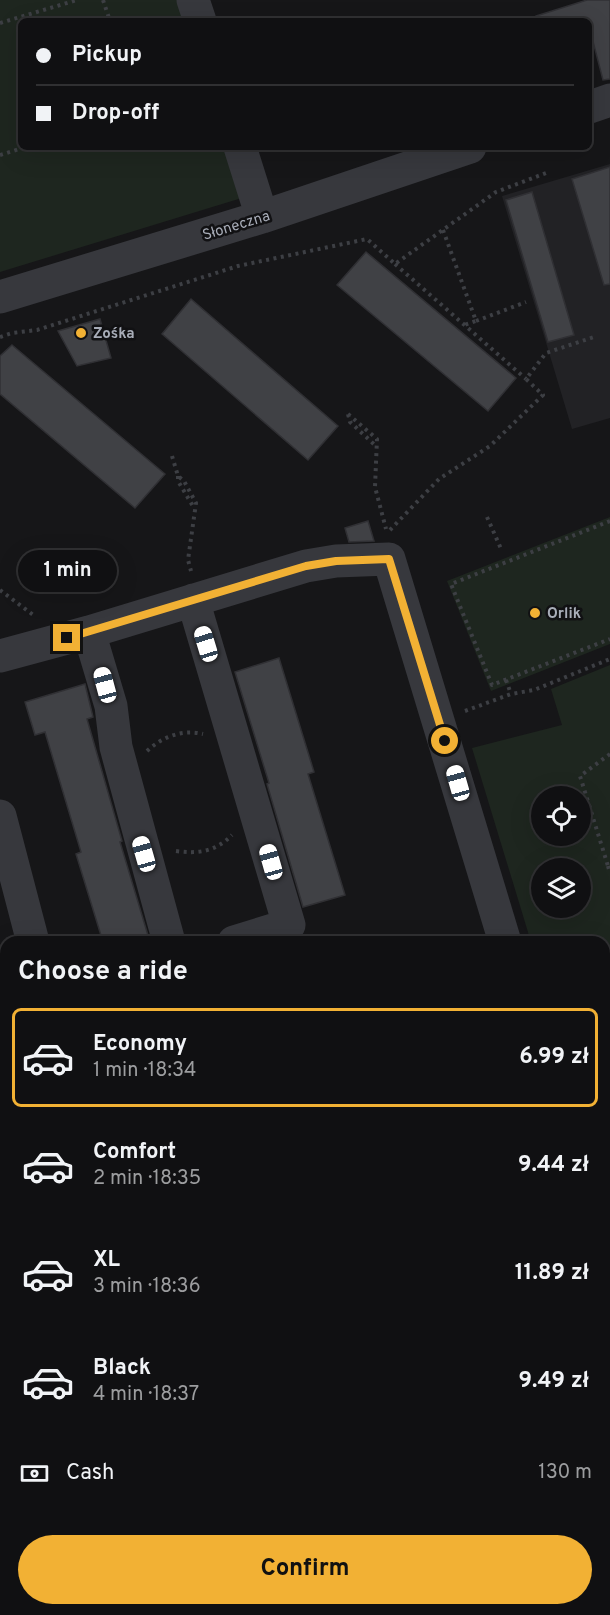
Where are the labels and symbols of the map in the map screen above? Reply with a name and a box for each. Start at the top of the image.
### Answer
street label: Słoneczna [200,207,272,246]
place label: Zośka [93,325,135,344]
marker: Zośka [74,326,88,340]
callout: 1 min [17,551,116,593]
place label: Orlik [547,605,581,624]
marker: Orlik [528,606,542,620]
route end [53,624,80,651]
car [192,624,220,664]
car [92,665,118,705]
route start [431,727,458,754]
car [444,763,472,803]
car [130,834,158,874]
car [257,842,285,882]

